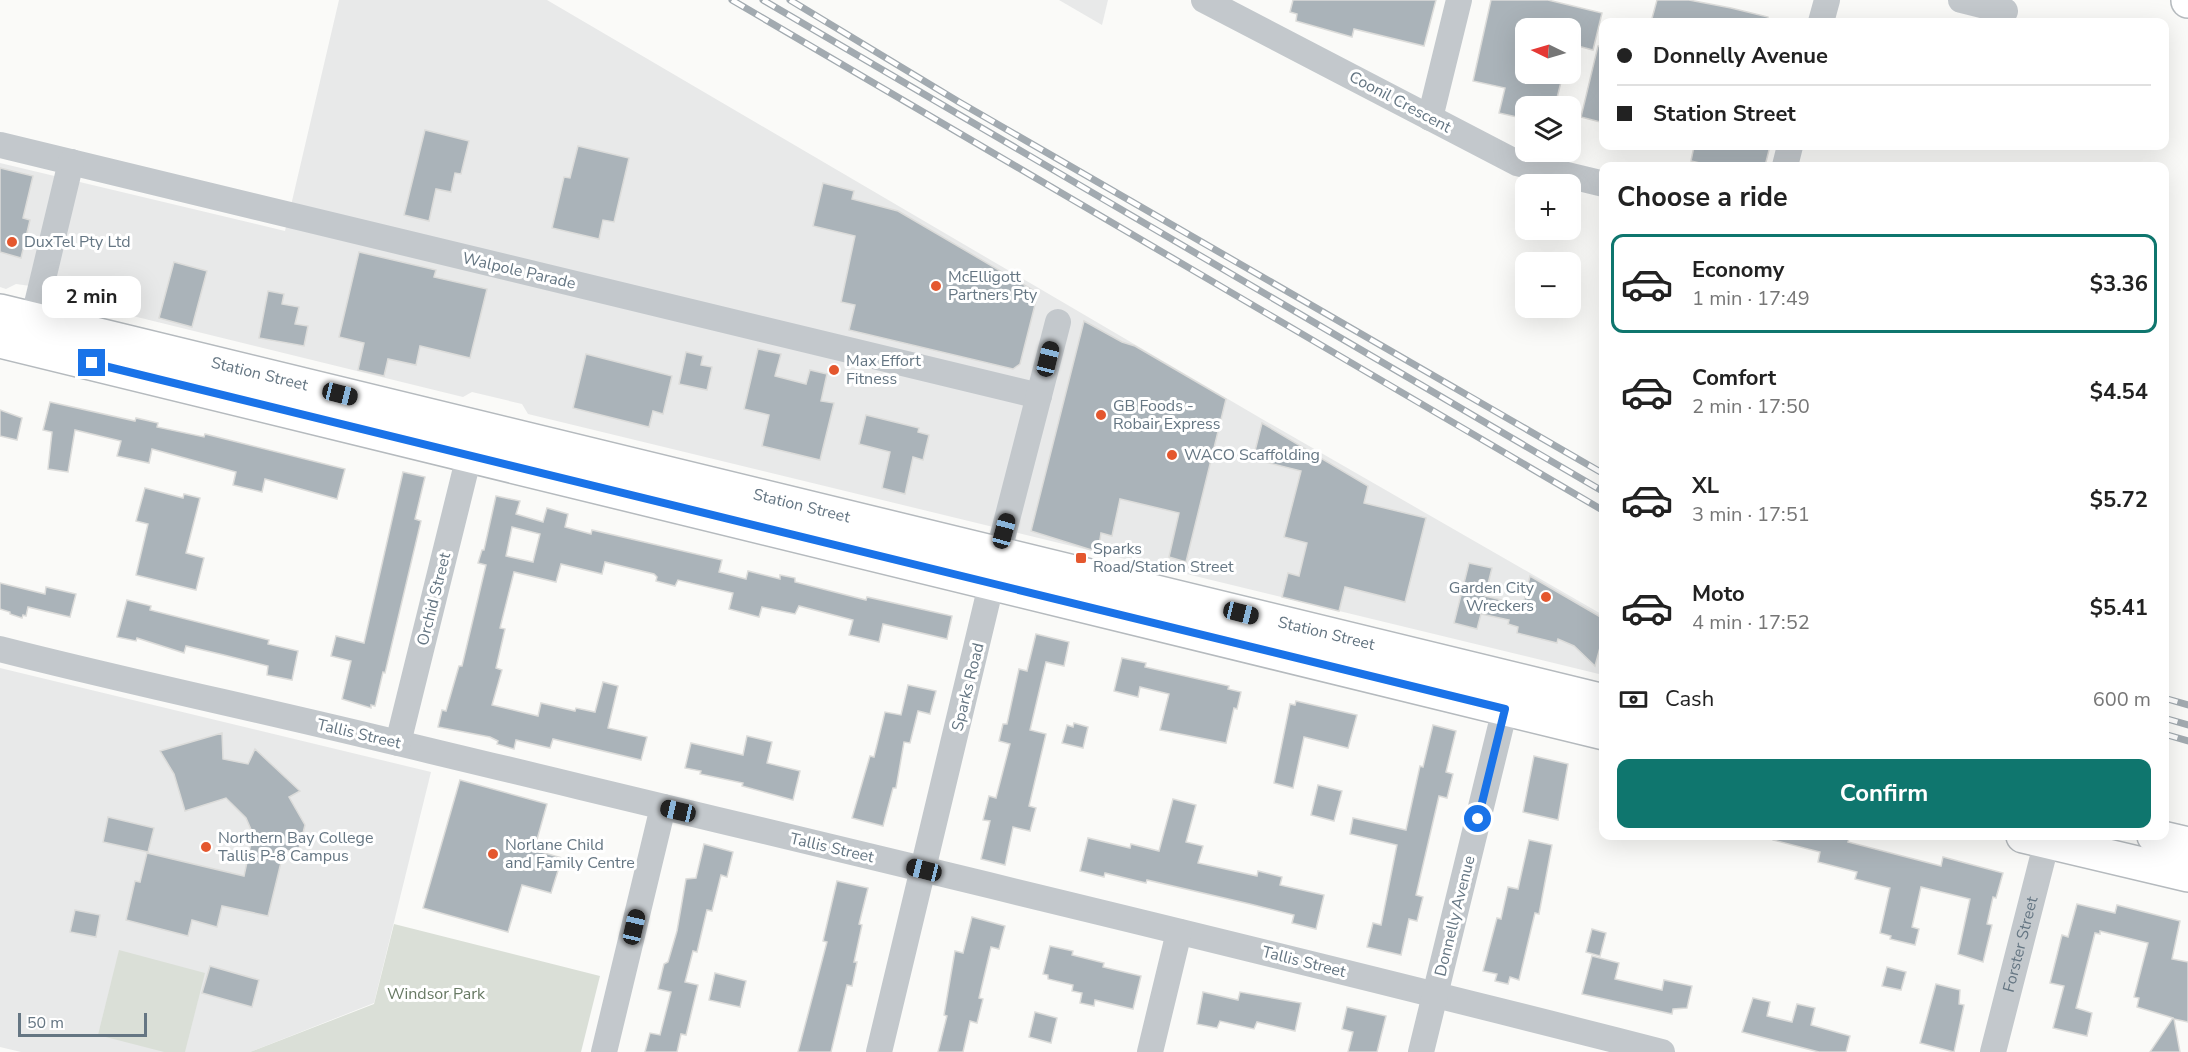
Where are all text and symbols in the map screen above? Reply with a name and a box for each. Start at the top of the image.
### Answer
north arrow [1515,18,1581,84]
map controls [1515,18,1581,318]
text: Donnelly Avenue [1653,41,1828,71]
street label: Coonil Crescent [1345,66,1455,138]
button: layers [1515,96,1581,162]
text: Station Street [1653,99,1796,129]
button: + [1515,174,1581,240]
text: Choose a ride [1617,179,1788,216]
place label: DuxTel Pty Ltd [24,231,131,253]
marker: DuxTel Pty Ltd [5,235,19,249]
street label: Walpole Parade [460,247,578,295]
button: − [1515,252,1581,318]
text: Economy [1692,255,1784,285]
icon: car [1620,257,1674,311]
place label: McElligott Partners Pty [948,266,1038,306]
text: $3.36 [2090,269,2148,299]
callout: 2 min [42,276,142,318]
marker: McElligott Partners Pty [929,279,943,293]
text: 2 min [66,283,117,310]
text: 1 min · 17:49 [1692,285,1810,312]
car [1035,339,1061,379]
route end [78,349,105,376]
place label: Max Effort Fitness [846,350,921,390]
street label: Station Street [209,352,311,397]
marker: Max Effort Fitness [827,363,841,377]
text: Comfort [1692,363,1776,393]
icon: car [1620,365,1674,419]
text: $4.54 [2090,377,2148,407]
car [320,381,360,407]
text: 2 min · 17:50 [1692,393,1810,420]
place label: GB Foods - Robair Express [1113,395,1220,435]
marker: GB Foods - Robair Express [1094,408,1108,422]
place label: WACO Scaffolding [1184,444,1320,466]
marker: WACO Scaffolding [1165,448,1179,462]
text: XL [1692,471,1719,501]
icon: car [1620,473,1674,527]
street label: Station Street [751,484,853,528]
text: $5.72 [2090,485,2148,515]
text: 3 min · 17:51 [1692,501,1810,528]
car [991,511,1017,551]
place label: Sparks Road/Station Street [1093,538,1234,578]
street label: Orchid Street [412,550,456,648]
marker: Sparks Road/Station Street [1074,551,1088,565]
place label: Garden City Wreckers [1449,577,1535,617]
text: Moto [1692,579,1745,609]
icon: car [1620,581,1674,635]
marker: Garden City Wreckers [1539,590,1553,604]
text: $5.41 [2090,593,2148,623]
car [1221,600,1261,626]
text: 4 min · 17:52 [1692,609,1810,636]
street label: Station Street [1276,611,1377,656]
street label: Sparks Road [946,641,990,733]
icon: cash [1617,683,1650,716]
text: Cash [1665,684,1714,714]
text: 600 m [2093,686,2151,713]
street label: Tallis Street [315,714,404,754]
button: Confirm [1617,759,2151,828]
car [658,798,698,824]
route start [1464,805,1491,832]
place label: Northern Bay College Tallis P-8 Campus [218,827,373,867]
street label: Tallis Street [788,828,877,868]
place label: Norlane Child and Family Centre [505,834,635,874]
marker: Northern Bay College Tallis P-8 Campus [199,840,213,854]
marker: Norlane Child and Family Centre [486,847,500,861]
street label: Donnelly Avenue [1429,853,1481,979]
car [904,857,944,883]
street label: Forster Street [1998,894,2043,995]
car [621,907,647,947]
street label: Tallis Street [1260,941,1349,983]
park label: Windsor Park [387,983,486,1005]
scale bar [18,1010,147,1038]
text: 50 m [27,1012,64,1034]

